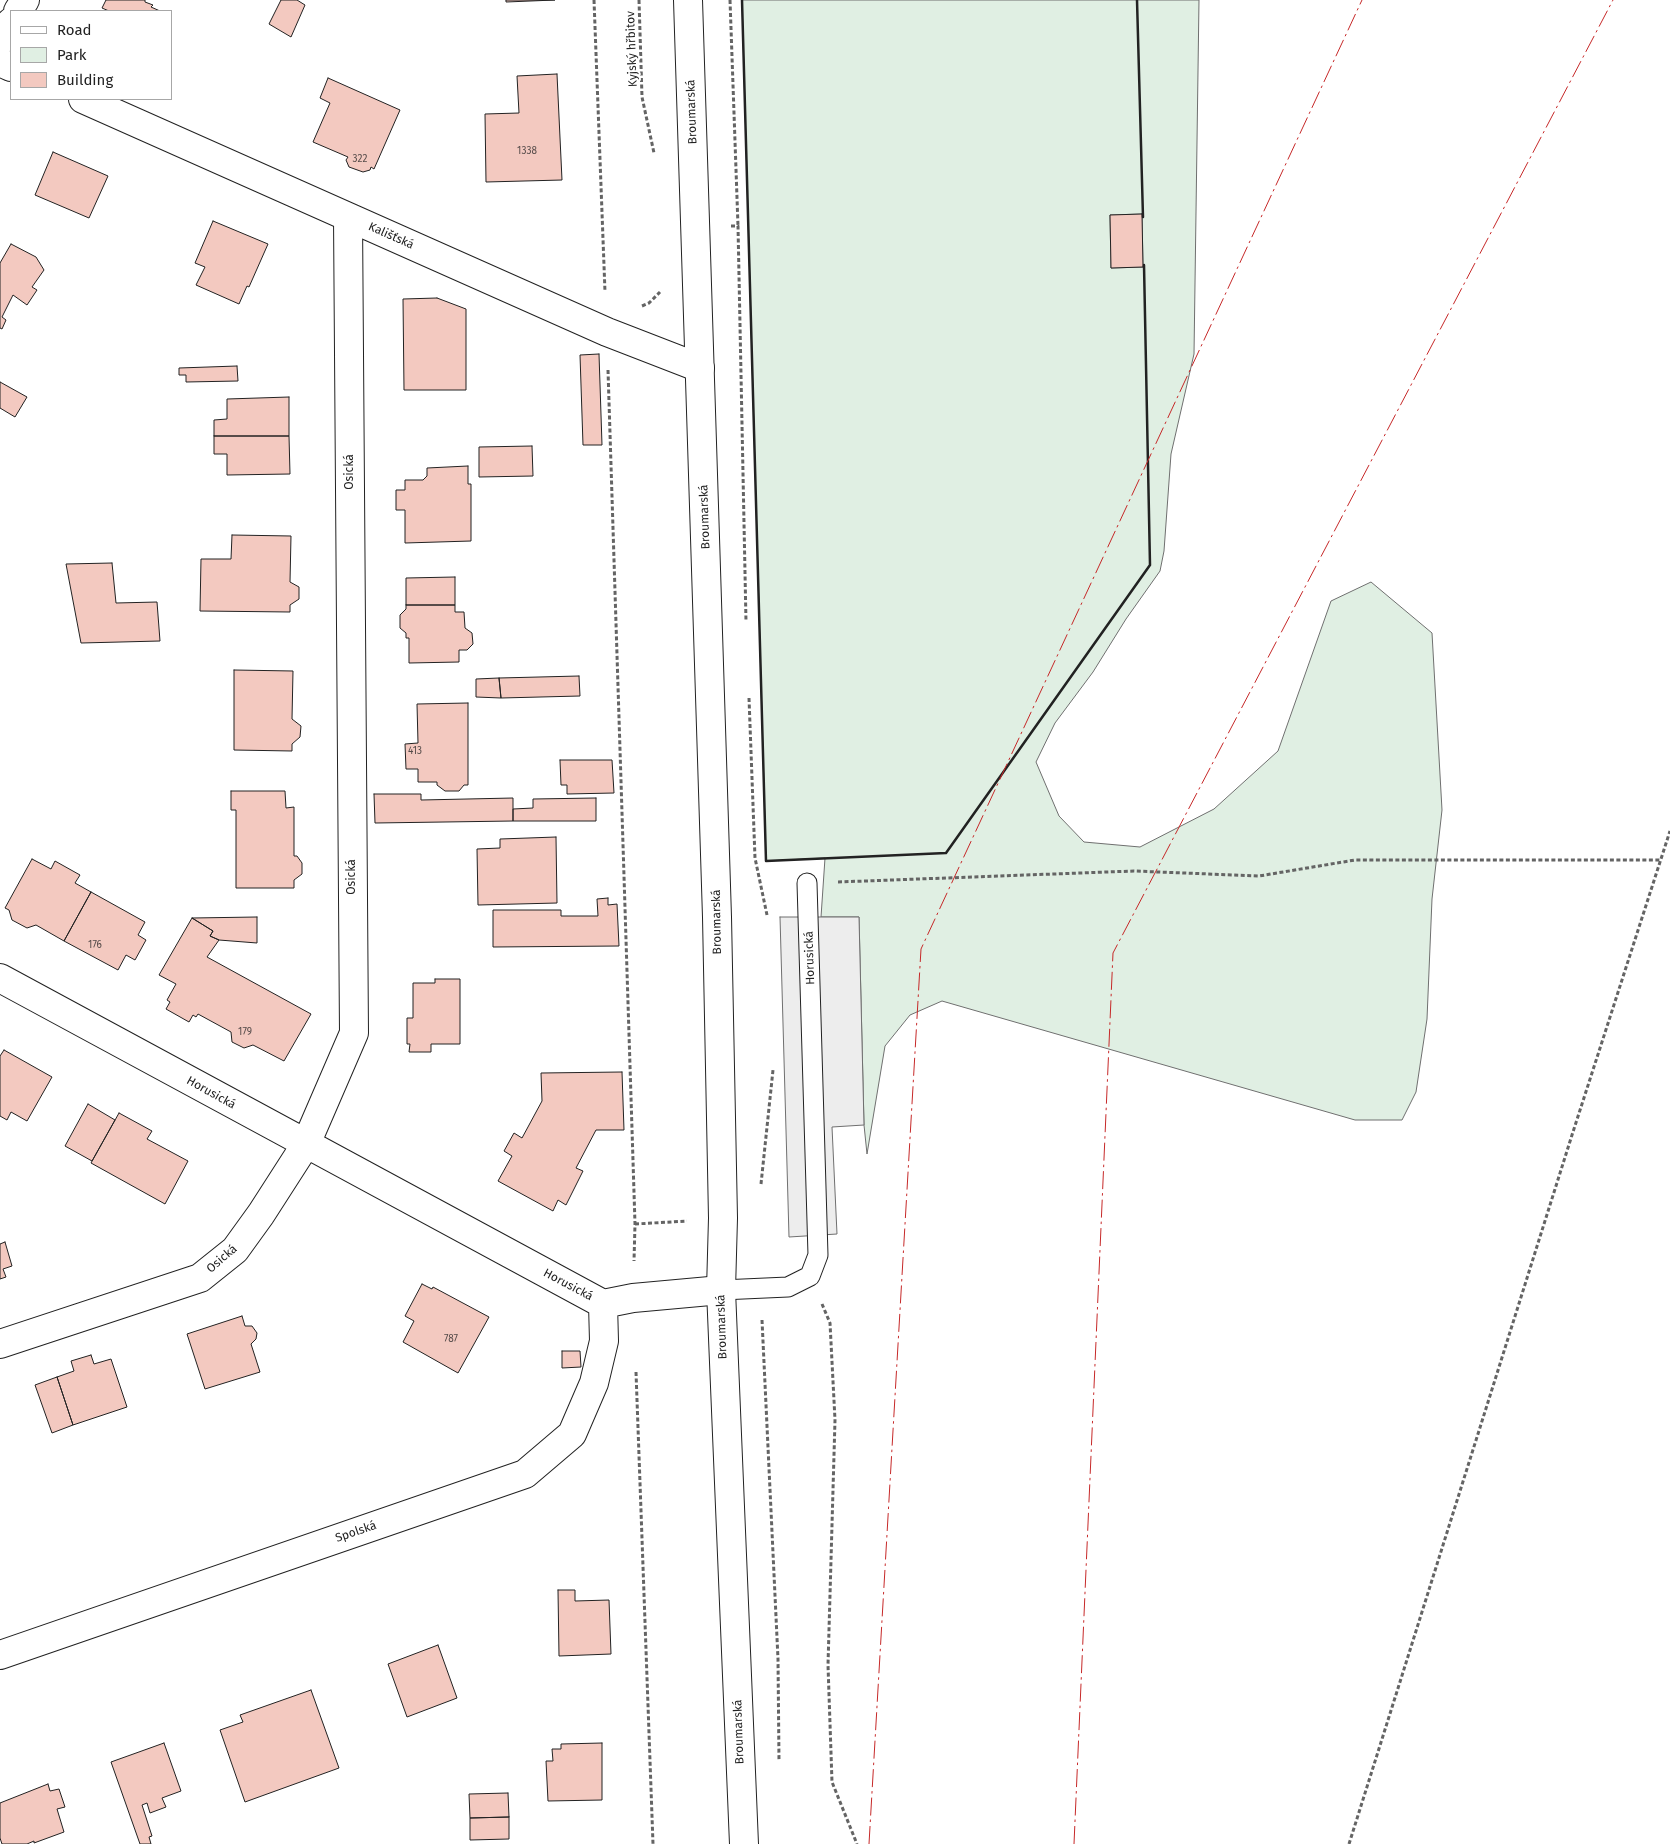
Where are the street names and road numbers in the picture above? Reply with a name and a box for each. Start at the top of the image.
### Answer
street label: Kyjský hřbitov [623,11,641,87]
street label: Broumarská [684,79,700,145]
street label: Kališťská [366,220,416,252]
street label: Osická [343,454,357,490]
street label: Broumarská [697,484,713,550]
street label: Osická [345,859,359,895]
street label: Broumarská [709,889,725,955]
street label: Horusická [802,931,818,985]
street label: Horusická [184,1074,238,1112]
street label: Osická [204,1242,240,1276]
street label: Horusická [541,1266,595,1304]
street label: Broumarská [714,1294,730,1360]
street label: Spolská [334,1518,378,1546]
street label: Broumarská [731,1699,747,1765]

